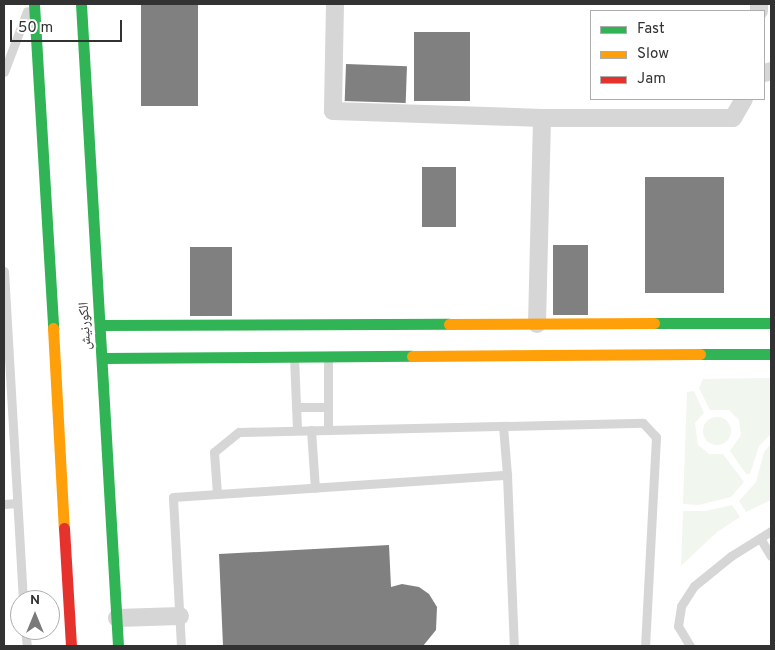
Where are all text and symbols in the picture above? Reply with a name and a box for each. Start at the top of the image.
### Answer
scale bar [12,10,125,42]
legend [590,10,765,100]
text: 50 m [18,19,53,38]
text: Fast [637,20,665,39]
text: Slow [637,45,669,64]
text: Jam [637,70,666,89]
street label: الكورنيش [76,302,96,350]
north arrow [10,590,60,640]
text: N [30,592,40,609]

